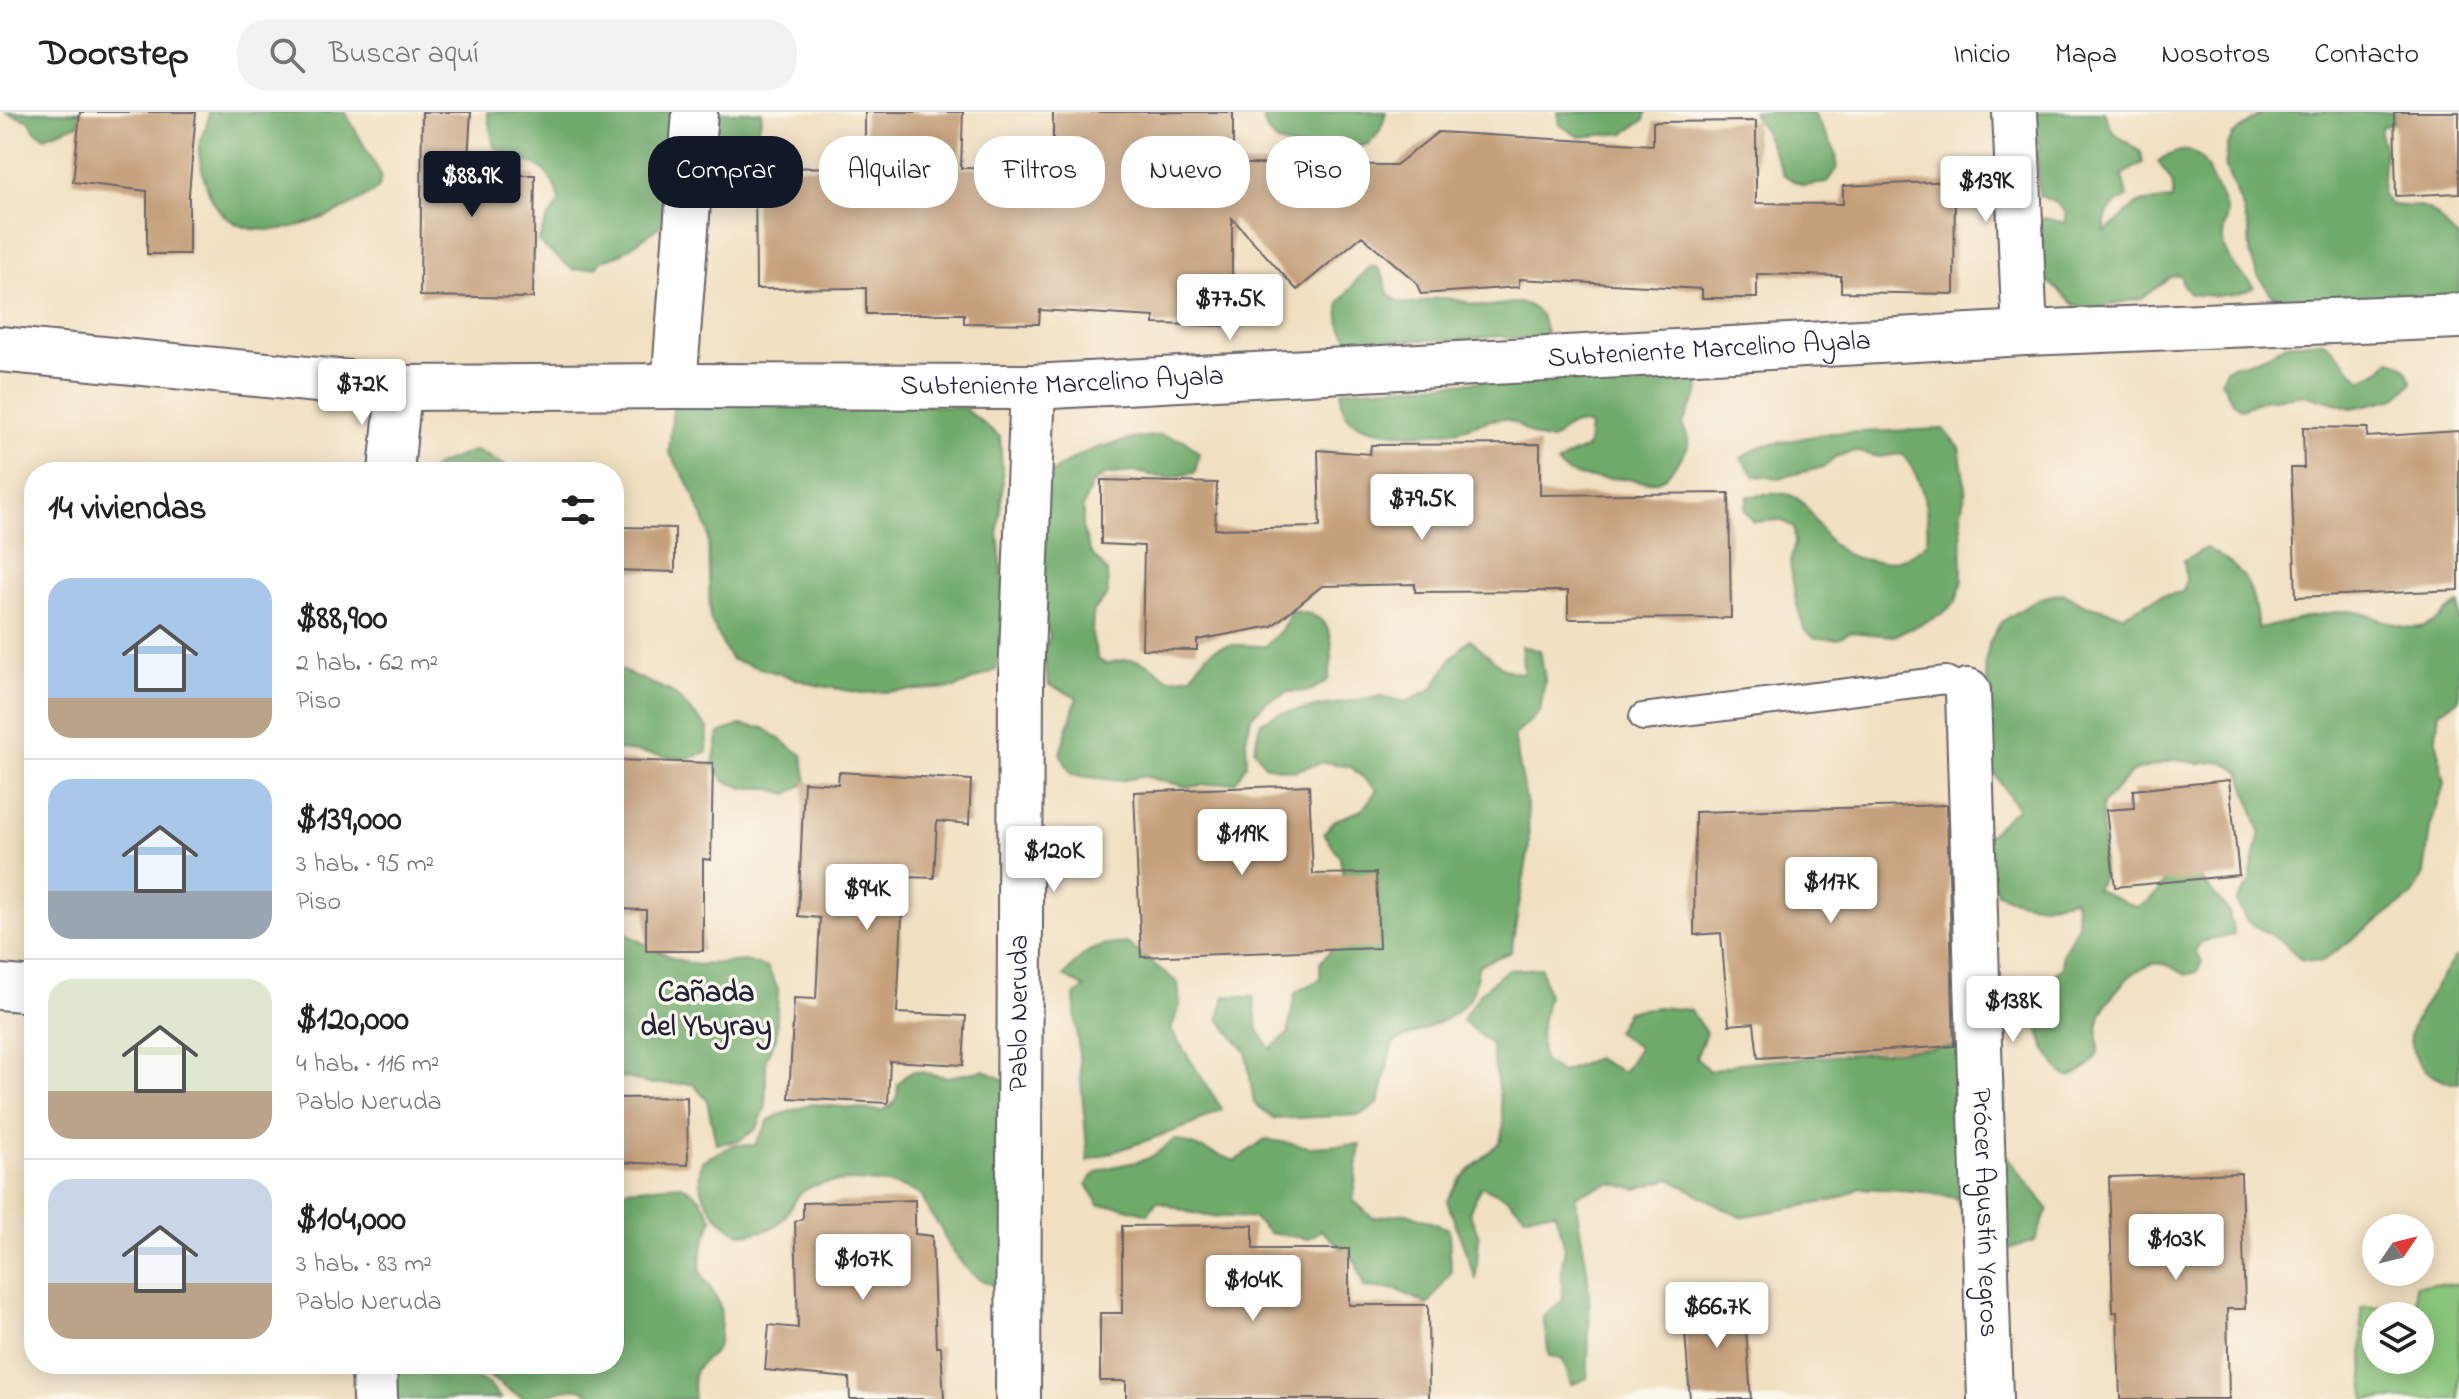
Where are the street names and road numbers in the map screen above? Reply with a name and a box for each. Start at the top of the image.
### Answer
street label: Subteniente Marcelino Ayala [1546,321,1872,379]
street label: Subteniente Marcelino Ayala [900,356,1225,408]
street label: Pablo Neruda [999,934,1040,1092]
street label: Prócer Agustín Yegros [1960,1087,2009,1338]

